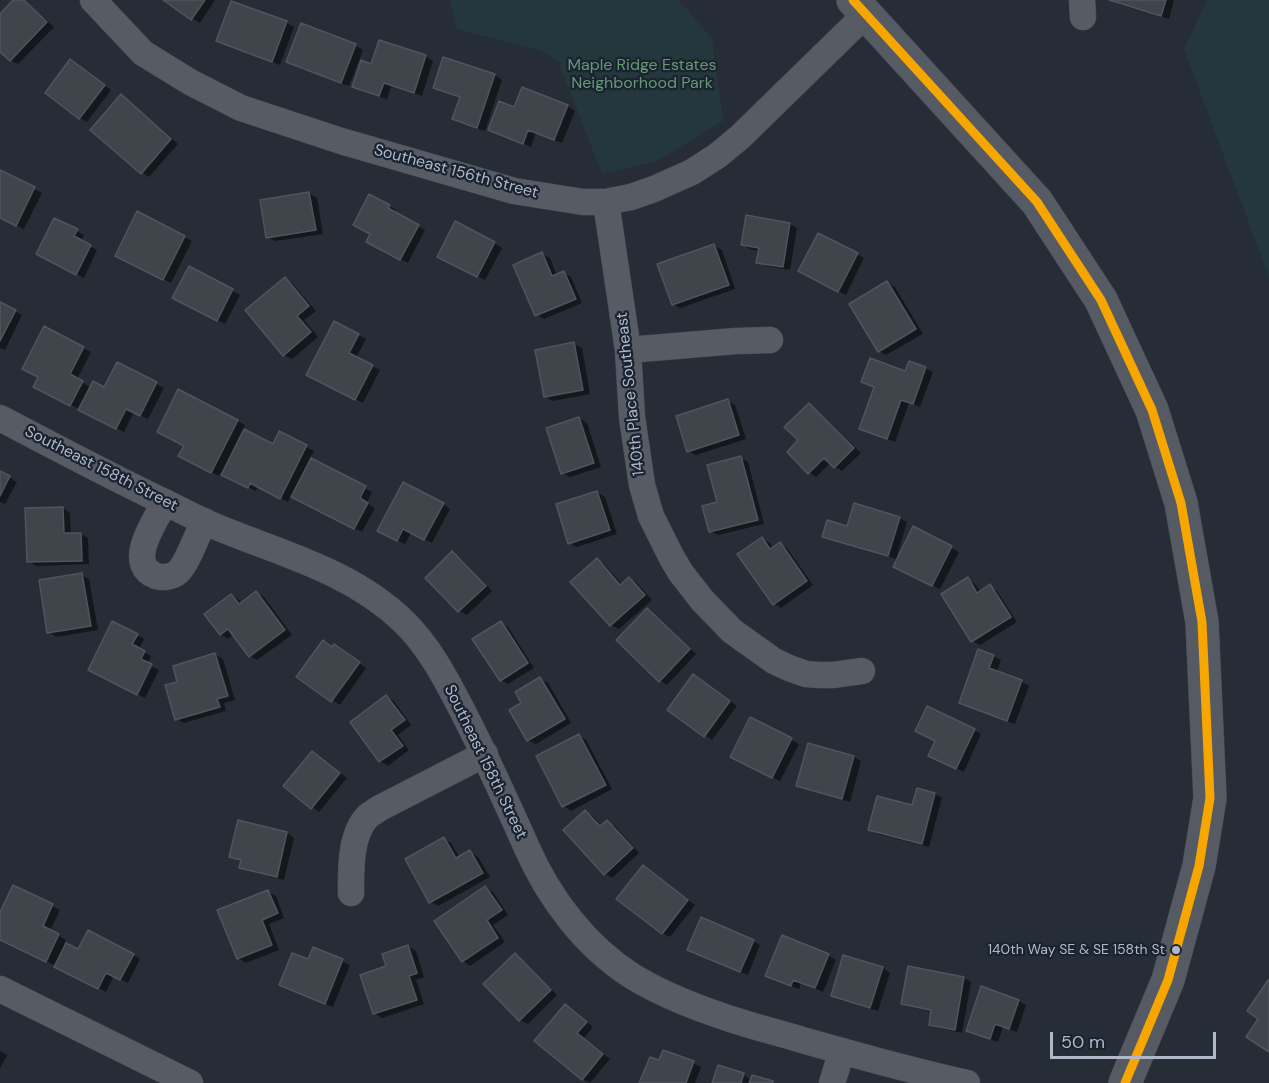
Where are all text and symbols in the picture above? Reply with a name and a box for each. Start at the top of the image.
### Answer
park label: Maple Ridge Estates Neighborhood Park [567,56,717,94]
street label: Southeast 156th Street [372,141,540,203]
street label: 140th Place Southeast [613,311,649,477]
street label: Southeast 158th Street [21,422,181,516]
street label: Southeast 158th Street [439,682,531,842]
place label: 140th Way SE & SE 158th St [988,942,1165,958]
marker: 140th Way SE & SE 158th St [1170,944,1182,956]
scale bar [1053,1020,1220,1058]
text: 50 m [1061,1030,1105,1054]

